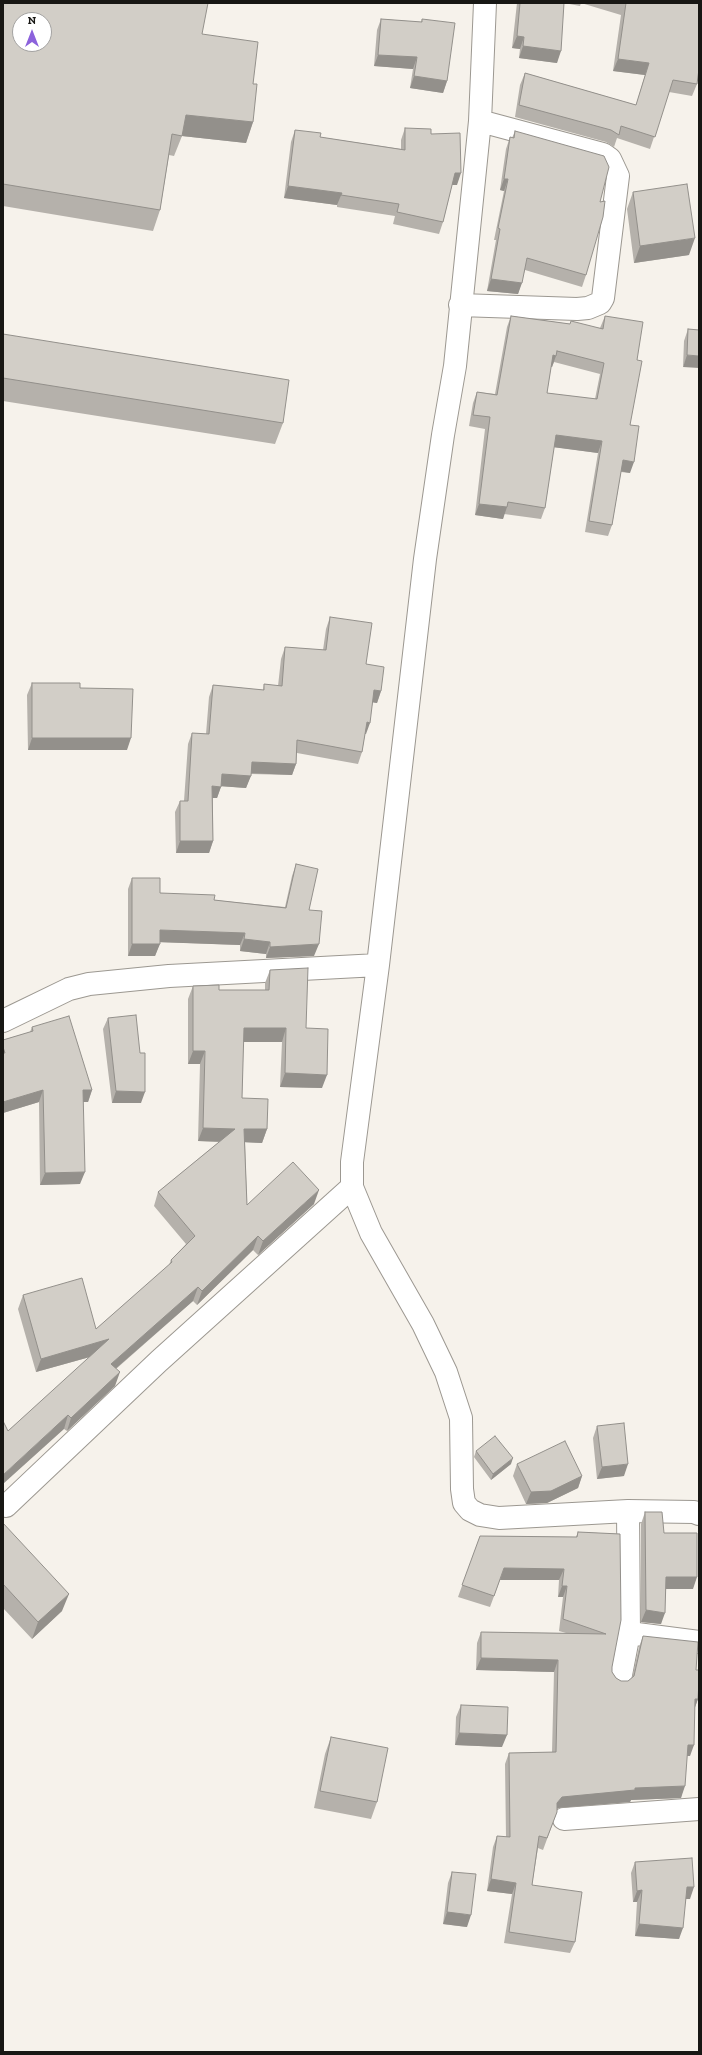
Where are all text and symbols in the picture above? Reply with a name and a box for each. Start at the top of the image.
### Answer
north arrow [12,12,52,52]
text: N [28,14,36,27]

